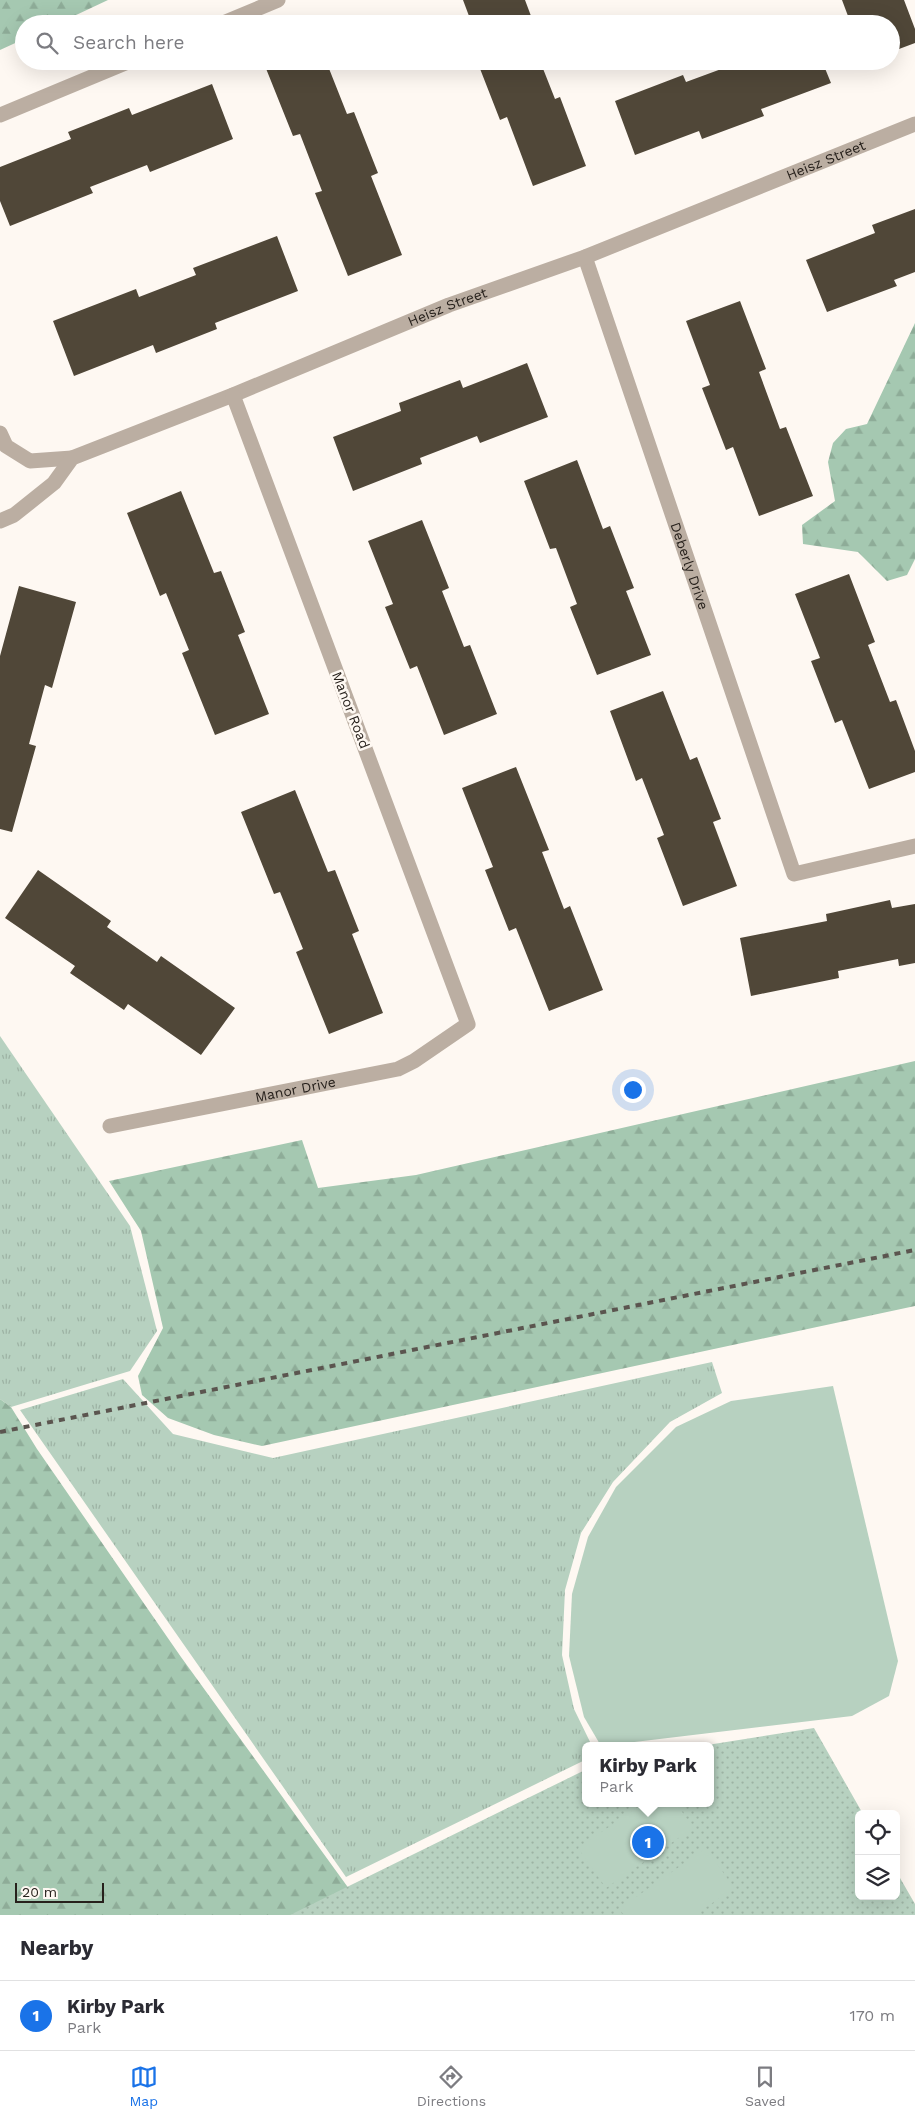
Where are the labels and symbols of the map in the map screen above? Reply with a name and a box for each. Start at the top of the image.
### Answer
street label: Heisz Street [784,137,868,183]
street label: Heisz Street [405,284,489,329]
street label: Deberly Drive [667,520,712,612]
street label: Manor Road [329,669,373,751]
street label: Manor Drive [254,1074,337,1105]
your location [620,1077,646,1103]
pin: 1 [632,1823,664,1861]
scale bar [15,1880,104,1903]

